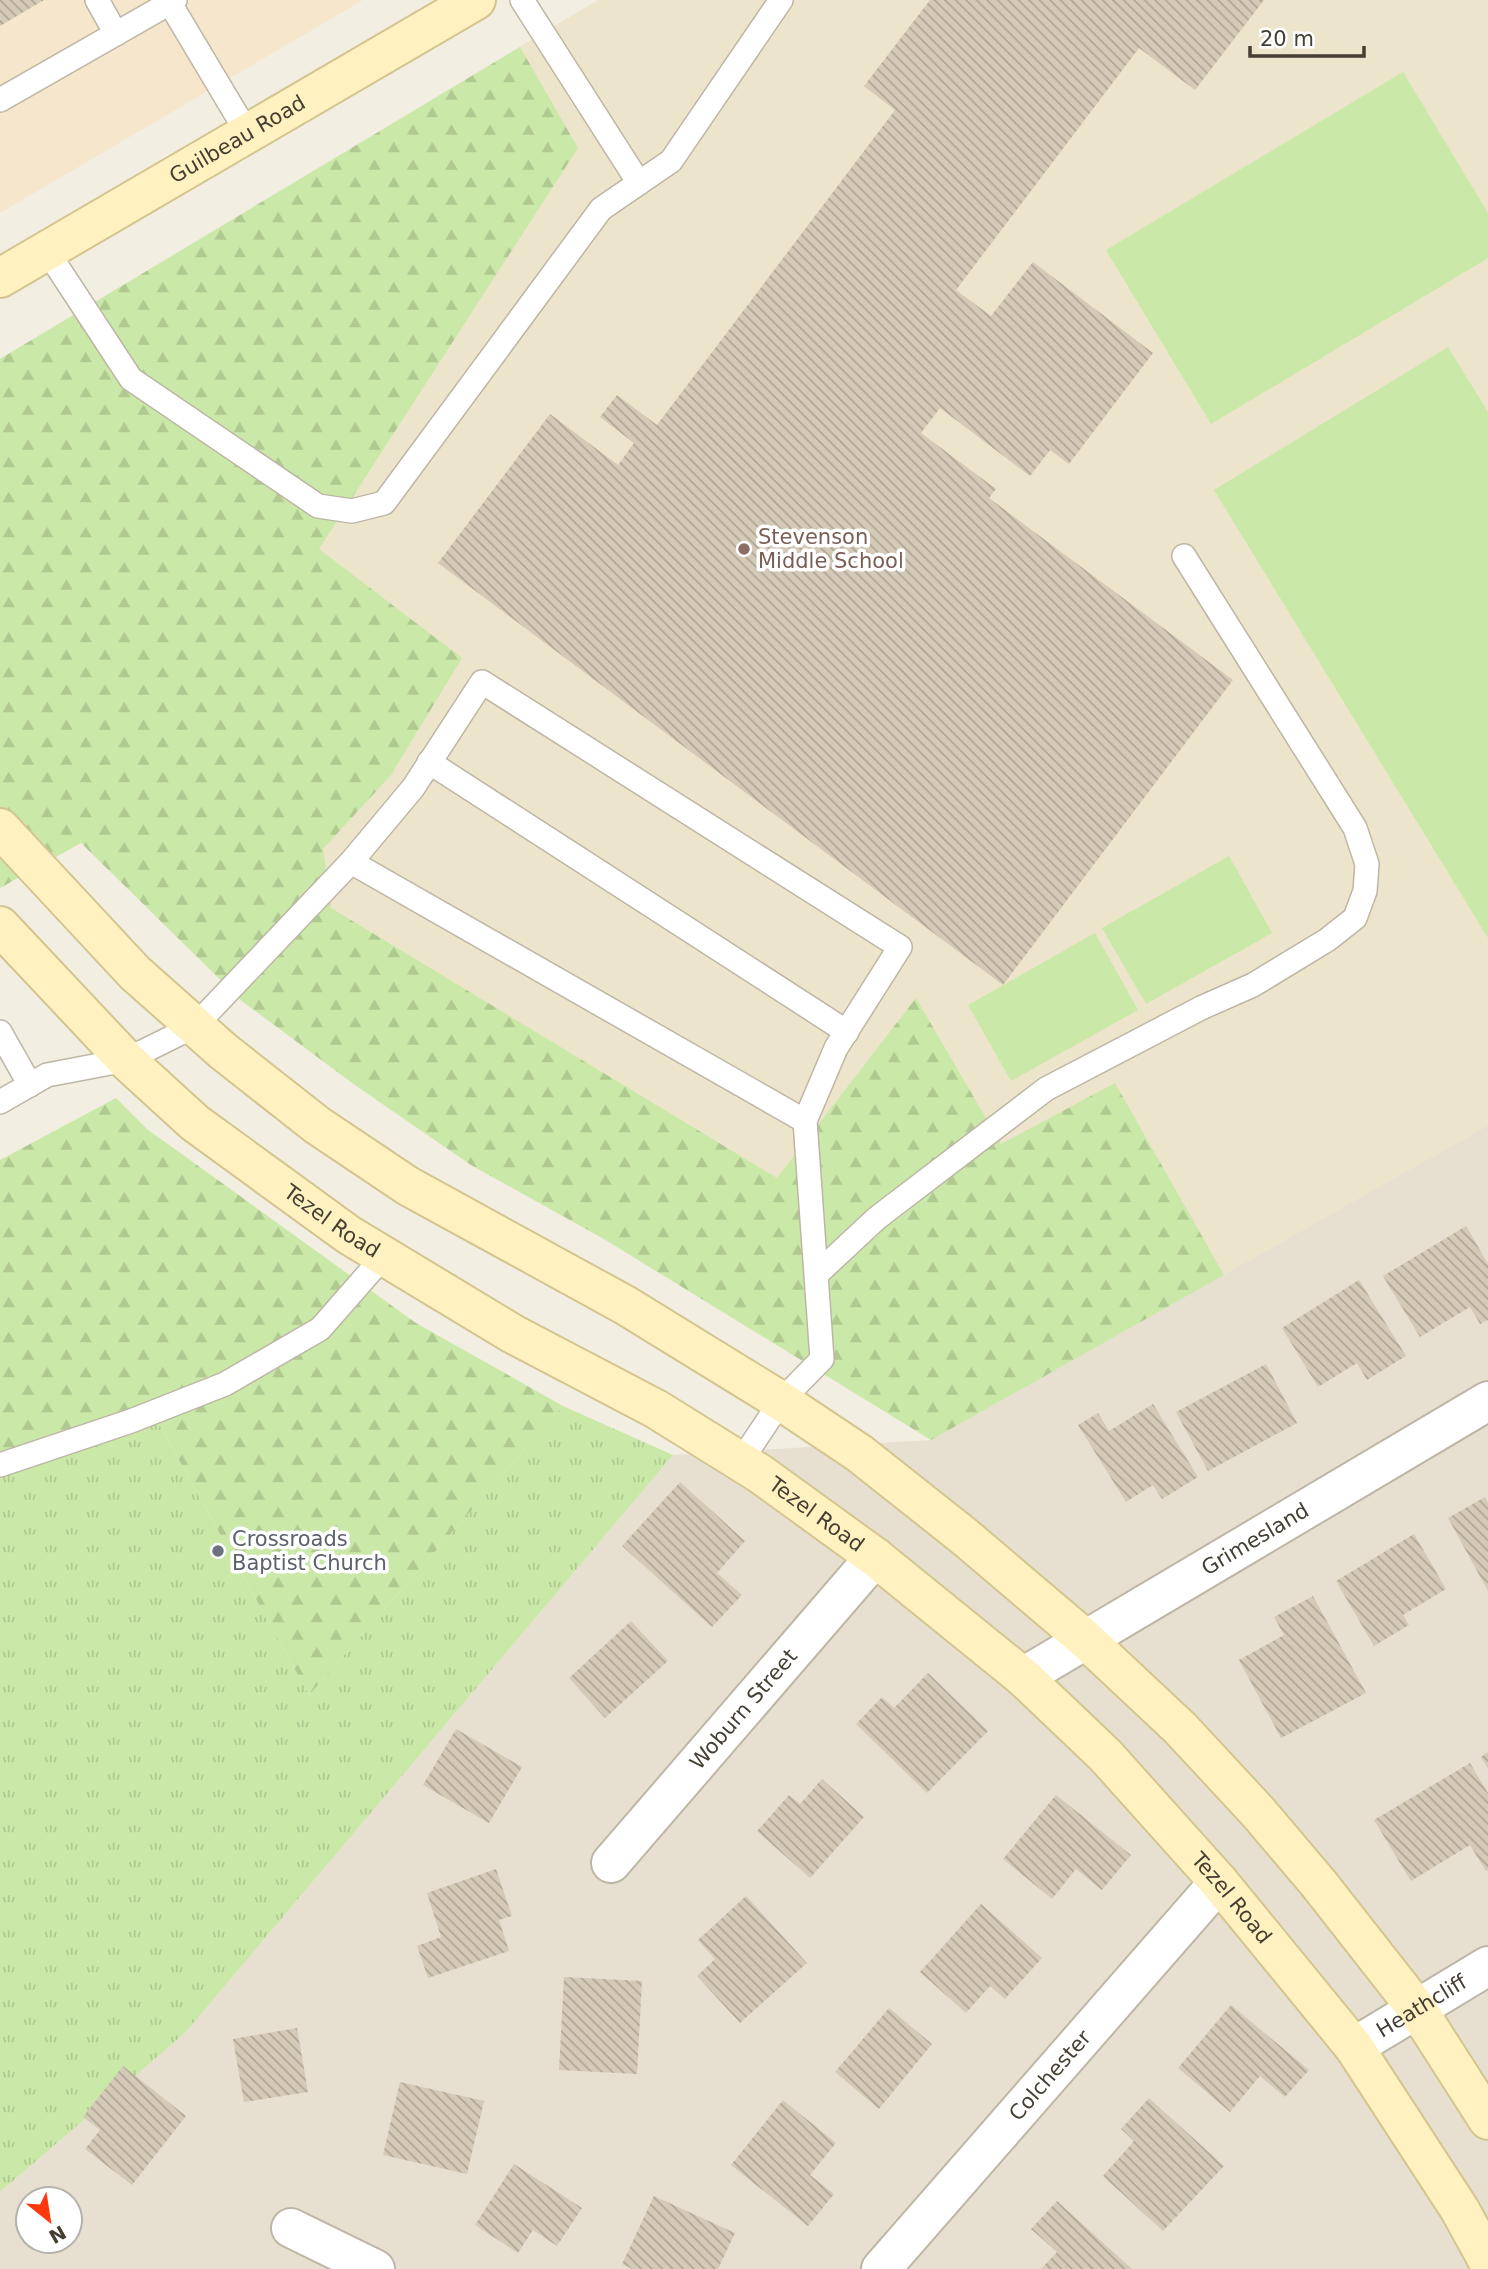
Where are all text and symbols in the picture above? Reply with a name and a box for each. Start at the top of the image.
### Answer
scale bar [1250,14,1364,58]
text: 20 m [1260,27,1314,51]
street label: Guilbeau Road [165,90,310,188]
place label: Stevenson Middle School [758,525,904,573]
marker: Stevenson Middle School [736,541,752,557]
street label: Tezel Road [278,1179,384,1263]
street label: Tezel Road [763,1472,869,1557]
street label: Grimesland [1197,1498,1313,1580]
place label: Crossroads Baptist Church [232,1527,387,1575]
marker: Crossroads Baptist Church [210,1543,226,1559]
street label: Woburn Street [685,1644,802,1774]
street label: Tezel Road [1186,1847,1276,1948]
street label: Heathcliff [1372,1970,1471,2042]
street label: Colchester [1004,2025,1096,2125]
north arrow [14,2185,84,2255]
text: N [45,2221,70,2248]

